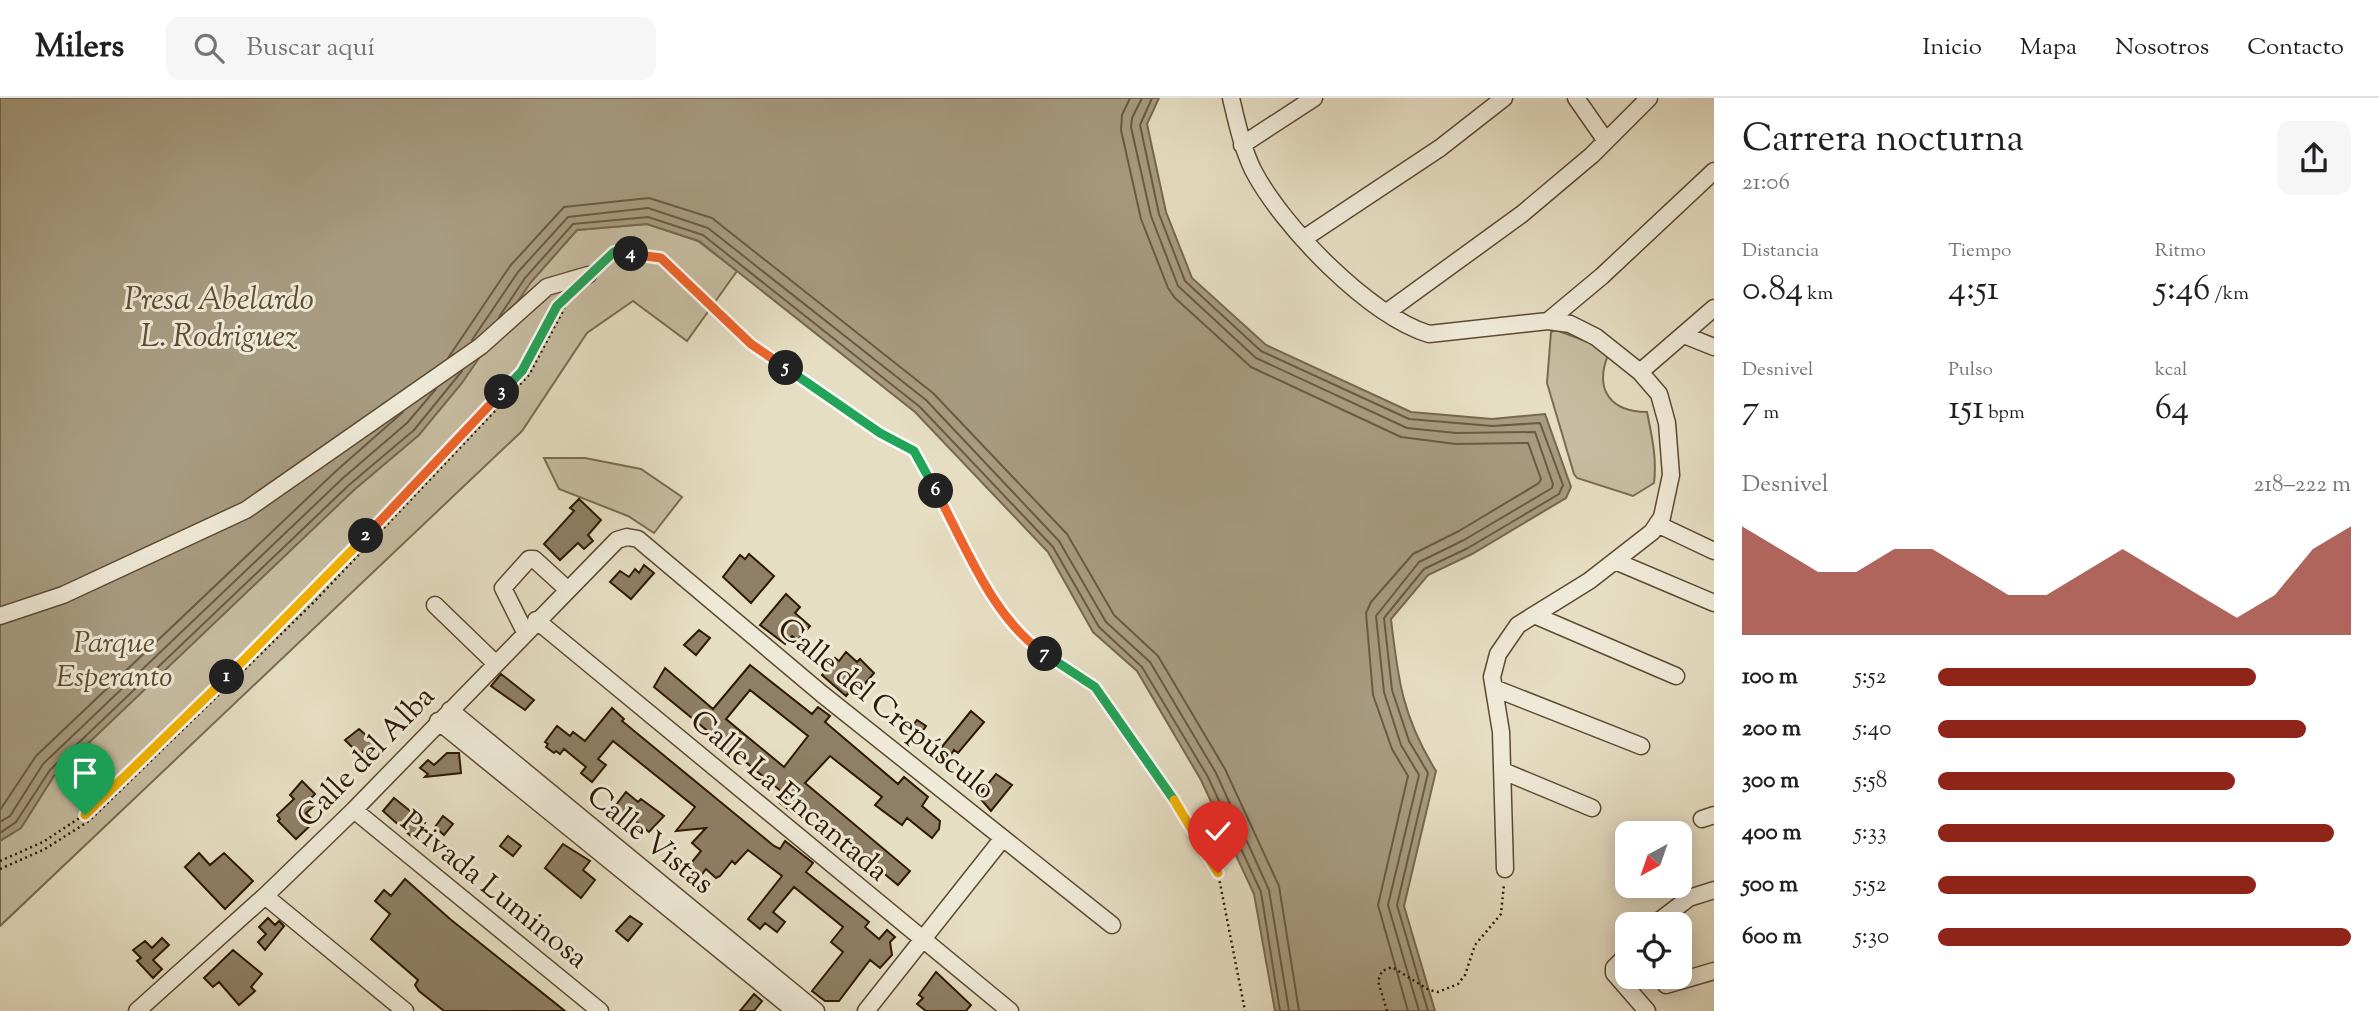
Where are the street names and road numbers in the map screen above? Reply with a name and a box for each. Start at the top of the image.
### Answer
street label: Calle del Crepúsculo [767,608,1004,811]
street label: Calle del Alba [288,677,446,838]
street label: Calle La Encantada [680,701,897,893]
street label: Calle Vistas [576,776,722,906]
street label: Privada Luminosa [390,802,597,980]

